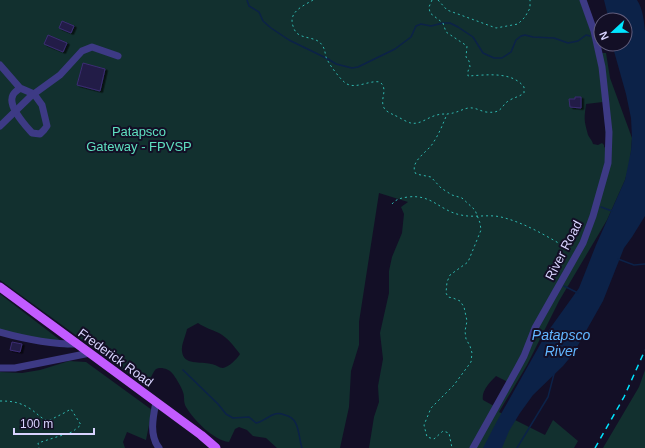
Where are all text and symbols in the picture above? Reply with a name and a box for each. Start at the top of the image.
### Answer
north arrow [593,12,633,52]
text: N [597,30,611,42]
park label: Patapsco Gateway - FPVSP [86,124,192,154]
street label: River Road [542,218,585,283]
street label: Frederick Road [75,325,156,390]
water label: Patapsco River [532,327,590,359]
scale bar [14,410,94,436]
text: 100 m [20,417,53,431]

